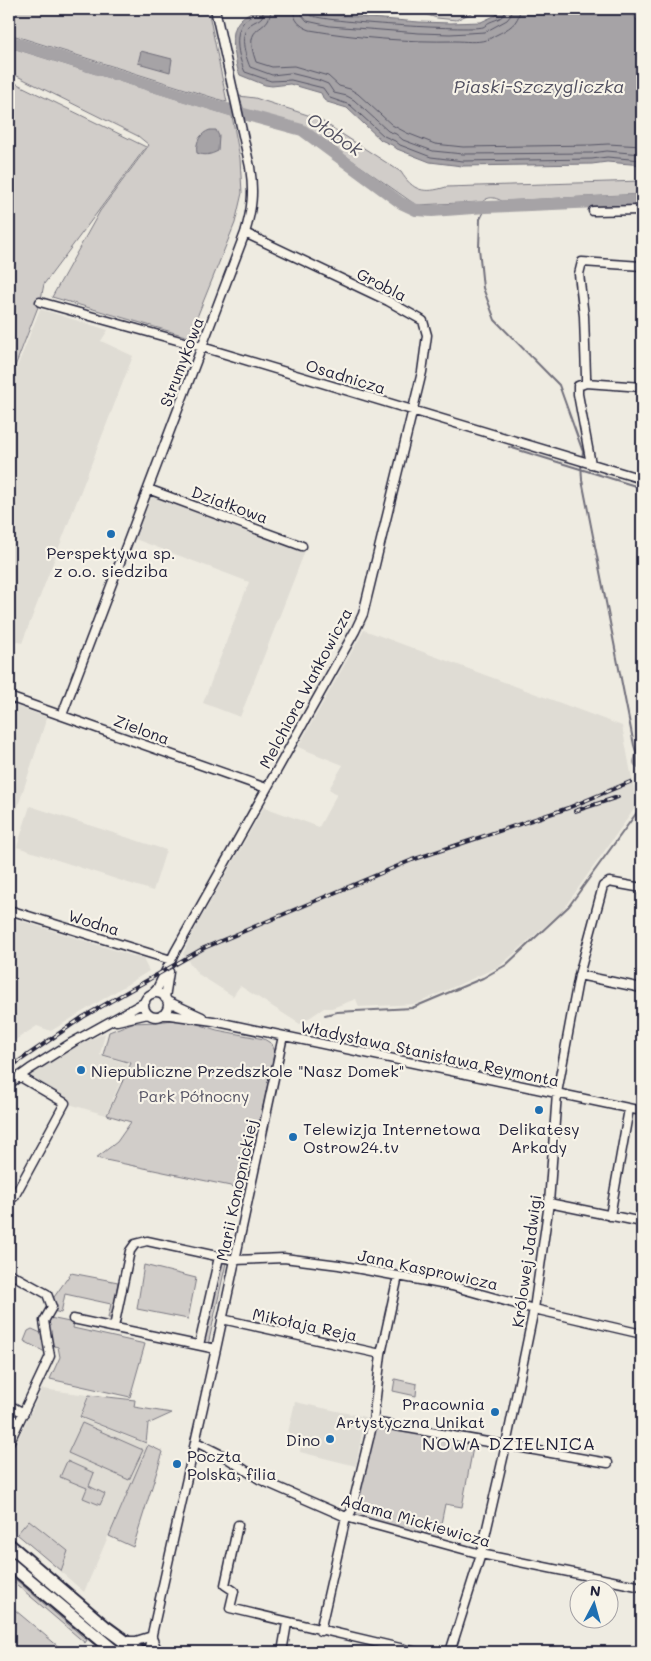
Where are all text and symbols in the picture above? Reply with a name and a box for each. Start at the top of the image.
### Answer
water label: Piaski-Szczygliczka [453,74,625,98]
water label: Ołobok [302,107,368,162]
street label: Grobla [353,262,411,306]
street label: Strumykowa [154,314,208,410]
street label: Osadnicza [303,354,389,398]
street label: Działkowa [189,480,271,528]
marker: Perspektywa sp. z o.o. siedziba [105,528,117,540]
place label: Perspektywa sp. z o.o. siedziba [46,542,176,581]
street label: Melchiora Wańkowicza [254,604,356,772]
street label: Zielona [111,709,173,749]
street label: Wodna [66,904,122,940]
street label: Władysława Stanisława Reymonta [299,1015,561,1091]
place label: Niepubliczne Przedszkole "Nasz Domek" [91,1060,404,1081]
marker: Niepubliczne Przedszkole "Nasz Domek" [75,1064,87,1076]
park label: Park Północny [139,1085,249,1106]
marker: Delikatesy Arkady [533,1104,545,1116]
street label: Marii Konopnickiej [211,1117,261,1263]
place label: Telewizja Internetowa Ostrow24.tv [303,1118,481,1157]
place label: Delikatesy Arkady [498,1118,580,1157]
marker: Telewizja Internetowa Ostrow24.tv [287,1131,299,1143]
street label: Królowej Jadwigi [506,1193,546,1329]
street label: Jana Kasprowicza [356,1244,500,1294]
street label: Mikołaja Reja [251,1303,359,1345]
place label: Pracownia Artystyczna Unikat [335,1393,485,1432]
marker: Pracownia Artystyczna Unikat [489,1406,501,1418]
place label: Dino [286,1429,320,1450]
district label: NOWA DZIELNICA [422,1431,596,1455]
marker: Dino [324,1433,336,1445]
place label: Poczta Polska, filia [187,1445,276,1484]
marker: Poczta Polska, filia [171,1458,183,1470]
street label: Adama Mickiewicza [339,1489,493,1551]
north arrow [568,1578,618,1628]
text: N [589,1581,602,1601]

